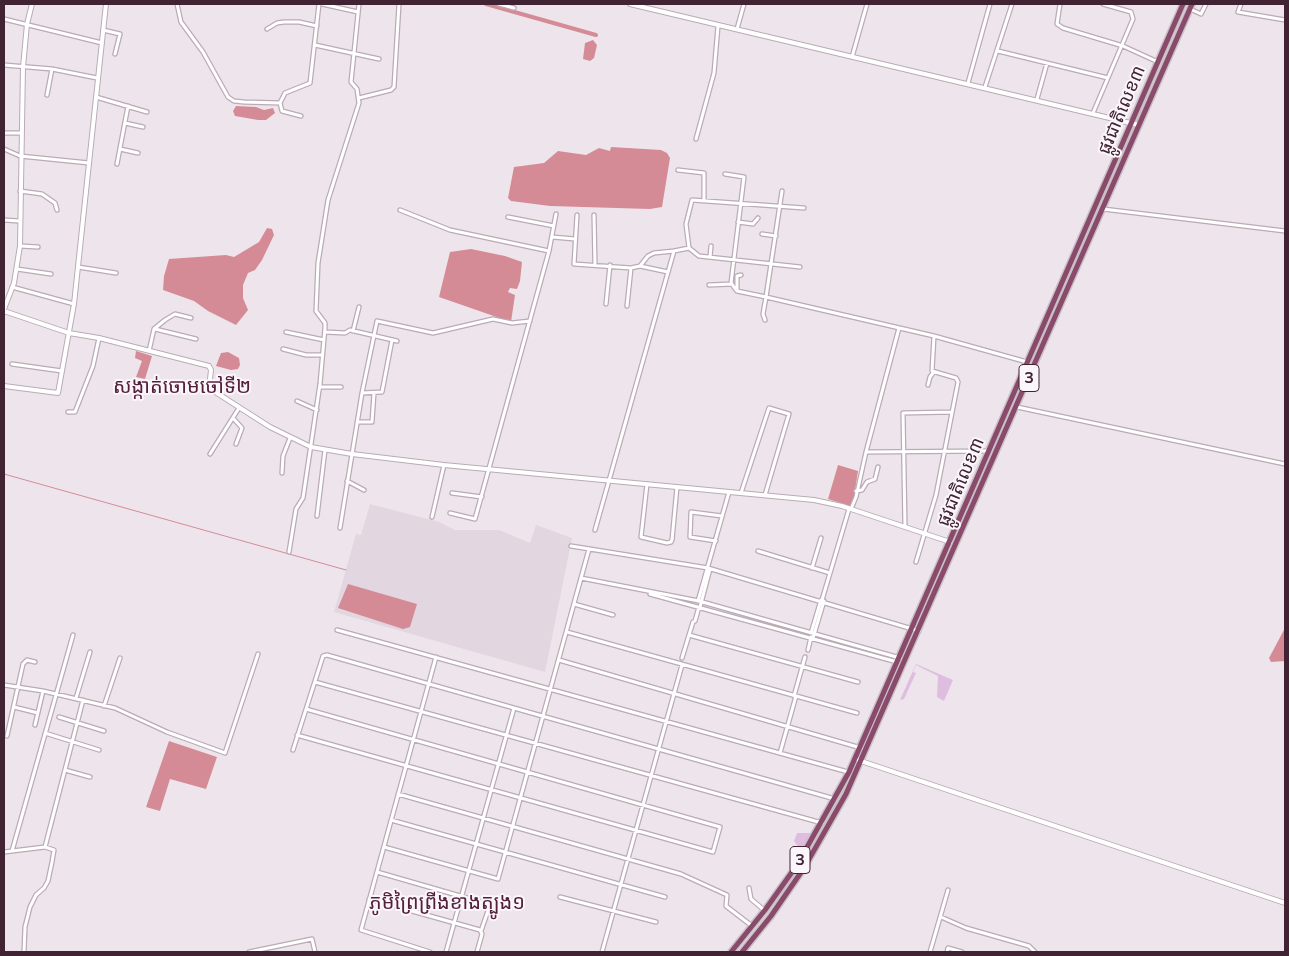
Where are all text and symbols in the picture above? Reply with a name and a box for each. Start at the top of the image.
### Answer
street label: ផ្លូវជាតិលេខ៣ [1094,62,1150,158]
road number: 3 [1019,364,1039,392]
district label: សង្កាត់ចោមចៅទី២ [113,375,251,399]
street label: ផ្លូវជាតិលេខ៣ [933,434,989,530]
road number: 3 [790,846,810,874]
district label: ភូមិព្រៃព្រីងខាងត្បូង១ [369,891,525,915]

